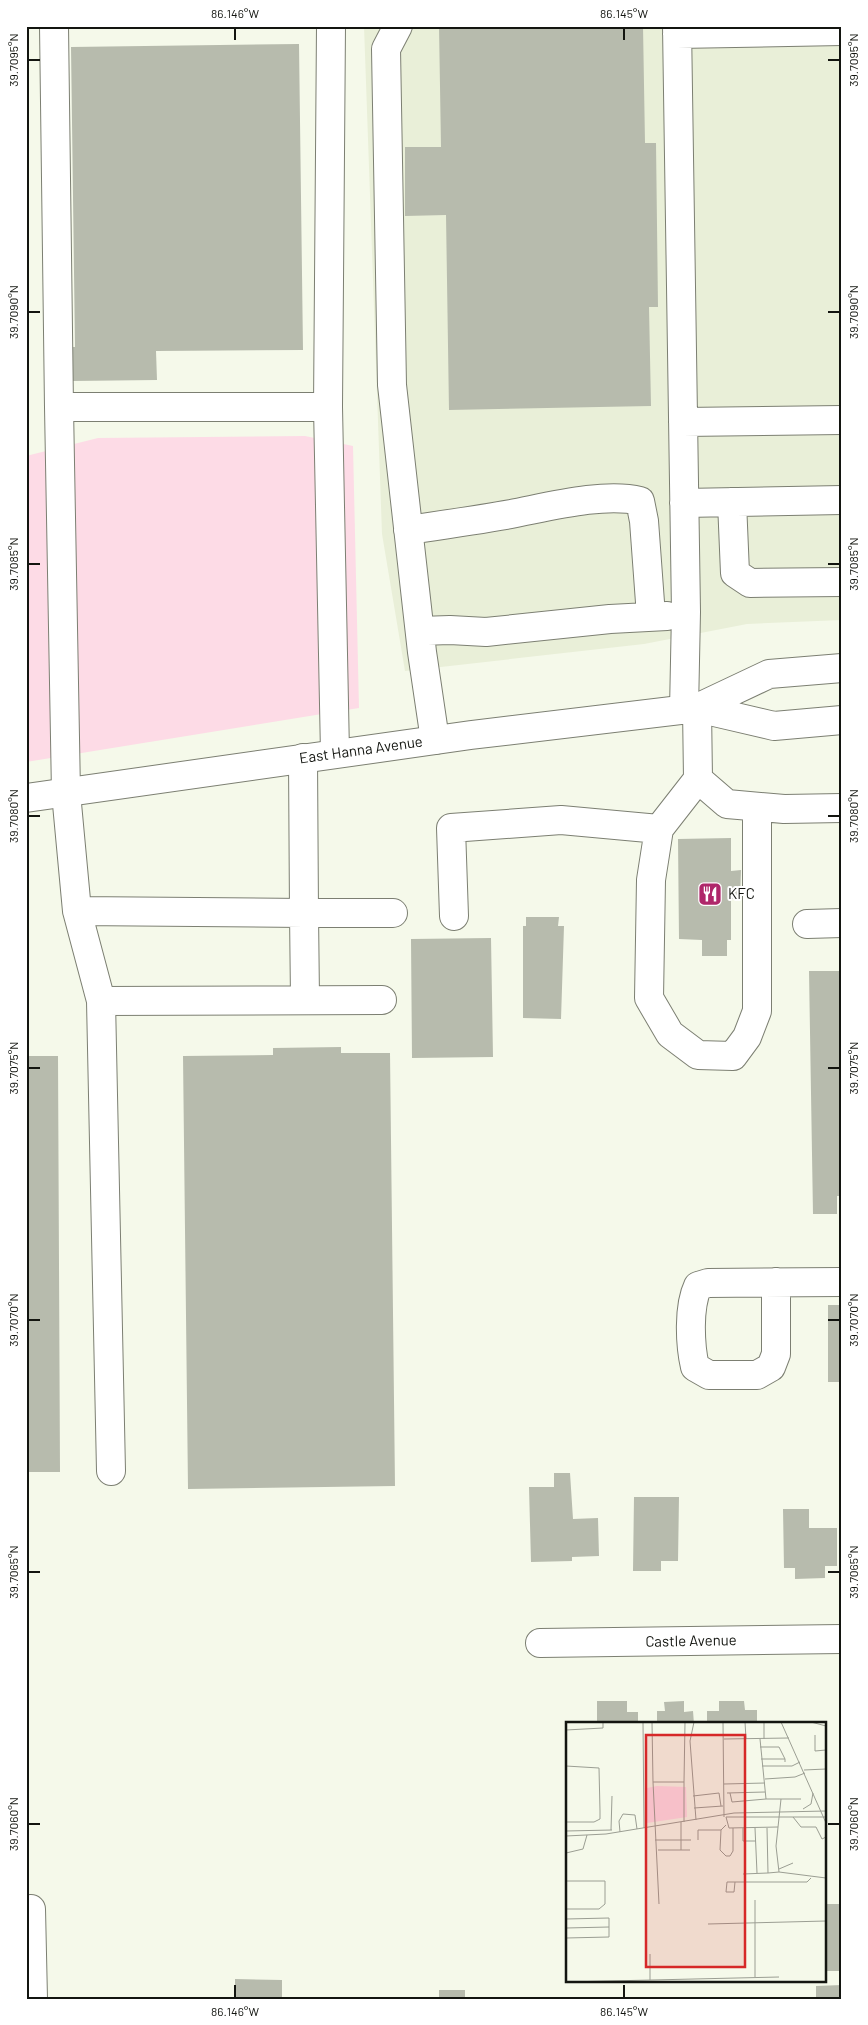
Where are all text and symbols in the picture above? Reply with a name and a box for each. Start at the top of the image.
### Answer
text: 86.146°W [211,6,259,20]
text: 86.145°W [600,6,648,20]
text: 39.7095°N [6,33,20,87]
text: 39.7095°N [846,33,860,87]
text: 39.7090°N [6,285,20,339]
text: 39.7090°N [846,285,860,339]
text: 39.7085°N [6,537,20,591]
text: 39.7085°N [846,537,860,591]
street label: East Hanna Avenue [298,731,424,767]
text: 39.7080°N [6,789,20,843]
text: 39.7080°N [846,789,860,843]
restaurant icon: KFC [697,881,723,907]
place label: KFC [728,884,755,902]
text: 39.7075°N [6,1042,20,1094]
text: 39.7075°N [846,1042,860,1094]
text: 39.7070°N [6,1293,20,1347]
text: 39.7070°N [846,1293,860,1347]
text: 39.7065°N [6,1545,20,1599]
text: 39.7065°N [846,1545,860,1599]
street label: Castle Avenue [645,1630,737,1650]
inset map [566,1722,826,1982]
text: 39.7060°N [6,1797,20,1851]
text: 39.7060°N [846,1797,860,1851]
text: 86.146°W [211,2004,259,2018]
text: 86.145°W [600,2004,648,2018]

